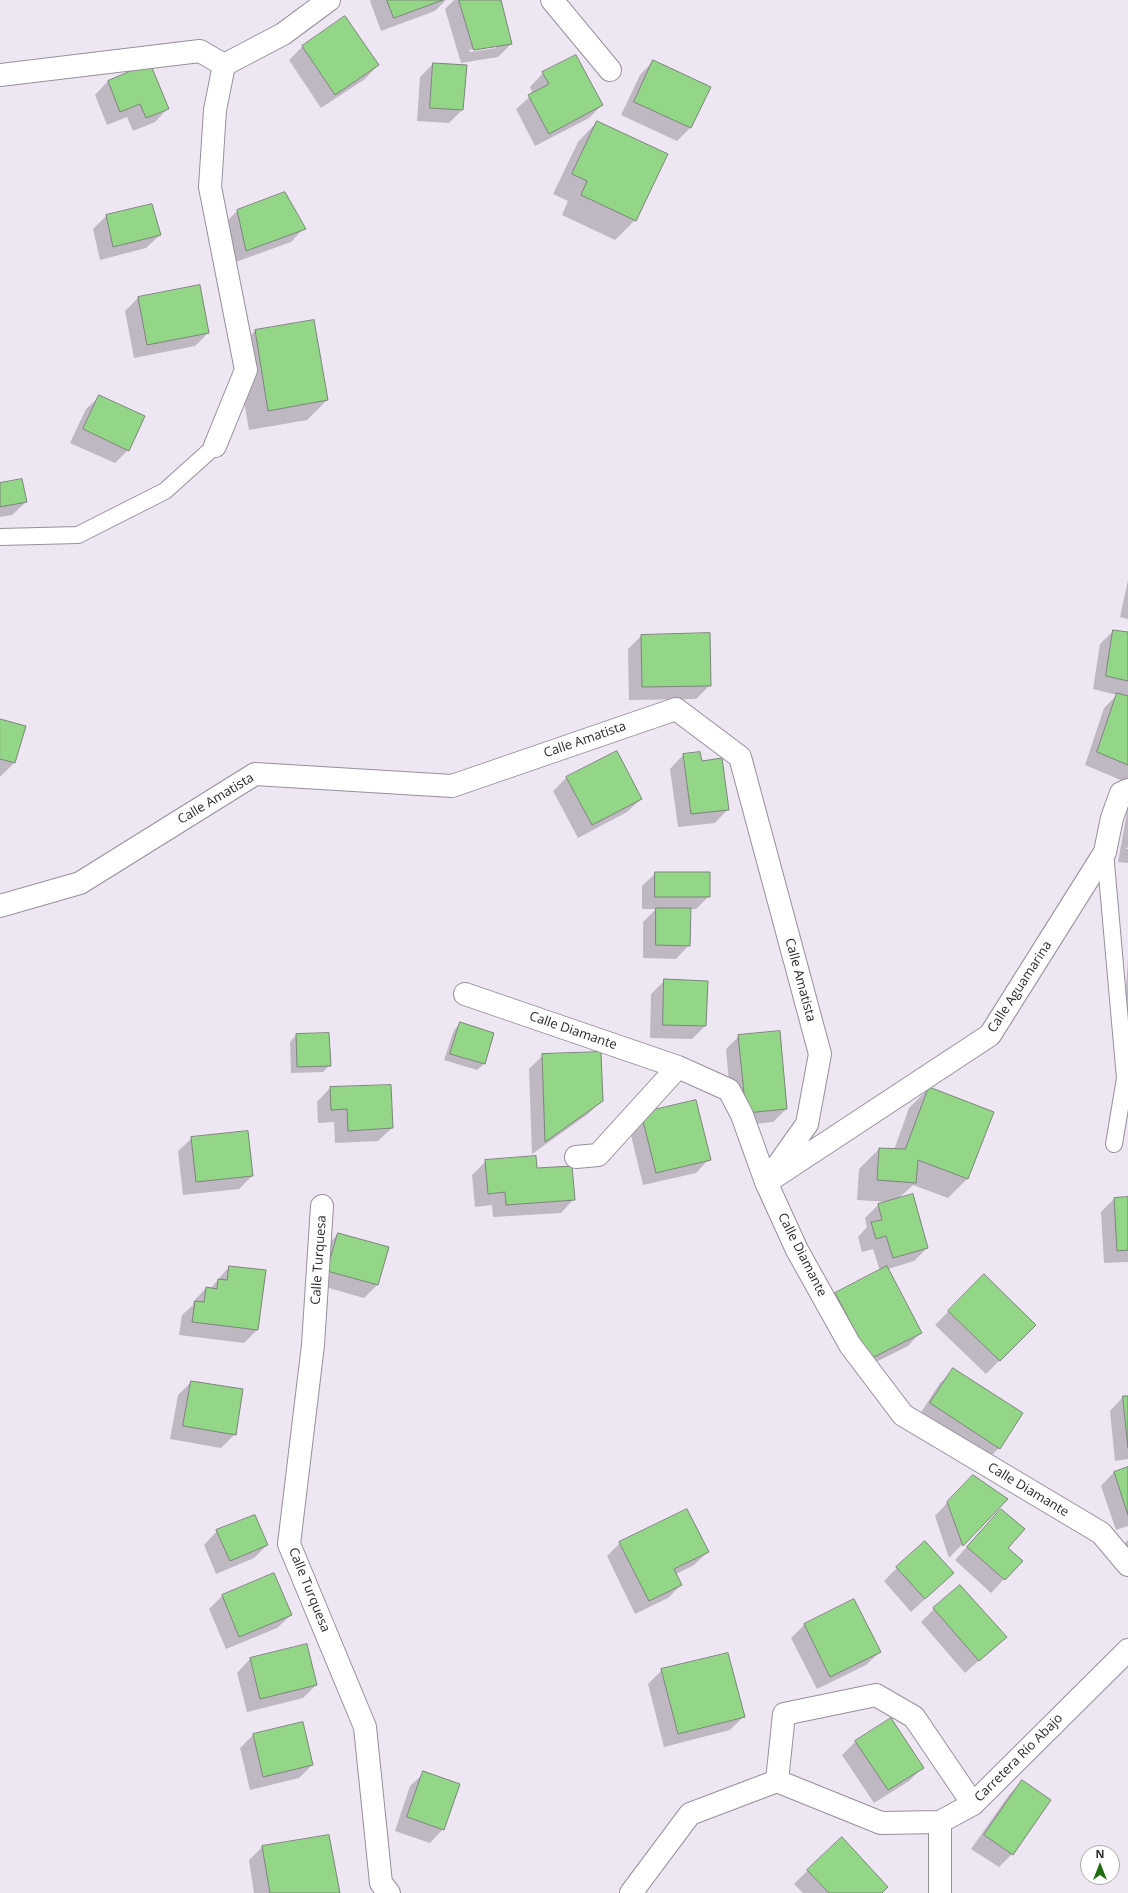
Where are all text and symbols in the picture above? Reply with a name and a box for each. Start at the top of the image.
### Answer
street label: Calle Amatista [542,719,628,761]
street label: Calle Amatista [175,770,257,828]
street label: Calle Amatista [781,936,819,1024]
street label: Calle Aguamarina [985,938,1055,1036]
street label: Calle Diamante [527,1009,619,1053]
street label: Calle Diamante [774,1211,830,1299]
street label: Calle Turquesa [308,1215,330,1305]
street label: Calle Diamante [985,1460,1071,1520]
street label: Calle Turquesa [285,1545,333,1635]
street label: Carretera Río Abajo [972,1711,1066,1805]
north arrow [1080,1845,1120,1885]
text: N [1096,1846,1104,1861]

